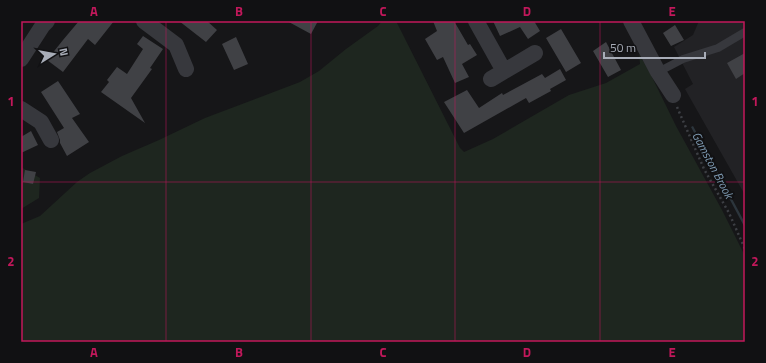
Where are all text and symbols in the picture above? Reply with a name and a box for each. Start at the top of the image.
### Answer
text: A [90,1,98,21]
text: B [235,1,243,21]
text: C [379,1,387,21]
text: D [523,1,531,21]
text: E [668,1,676,21]
north arrow [34,34,74,74]
scale bar [604,34,705,60]
text: 50 m [610,38,636,57]
text: N [55,47,72,57]
text: 1 [7,91,15,111]
text: 1 [751,91,759,111]
water label: Gamston Brook [687,128,739,203]
text: 2 [7,251,15,271]
text: 2 [751,251,759,271]
text: A [90,342,98,362]
text: B [235,342,243,362]
text: C [379,342,387,362]
text: D [523,342,531,362]
text: E [668,342,676,362]

